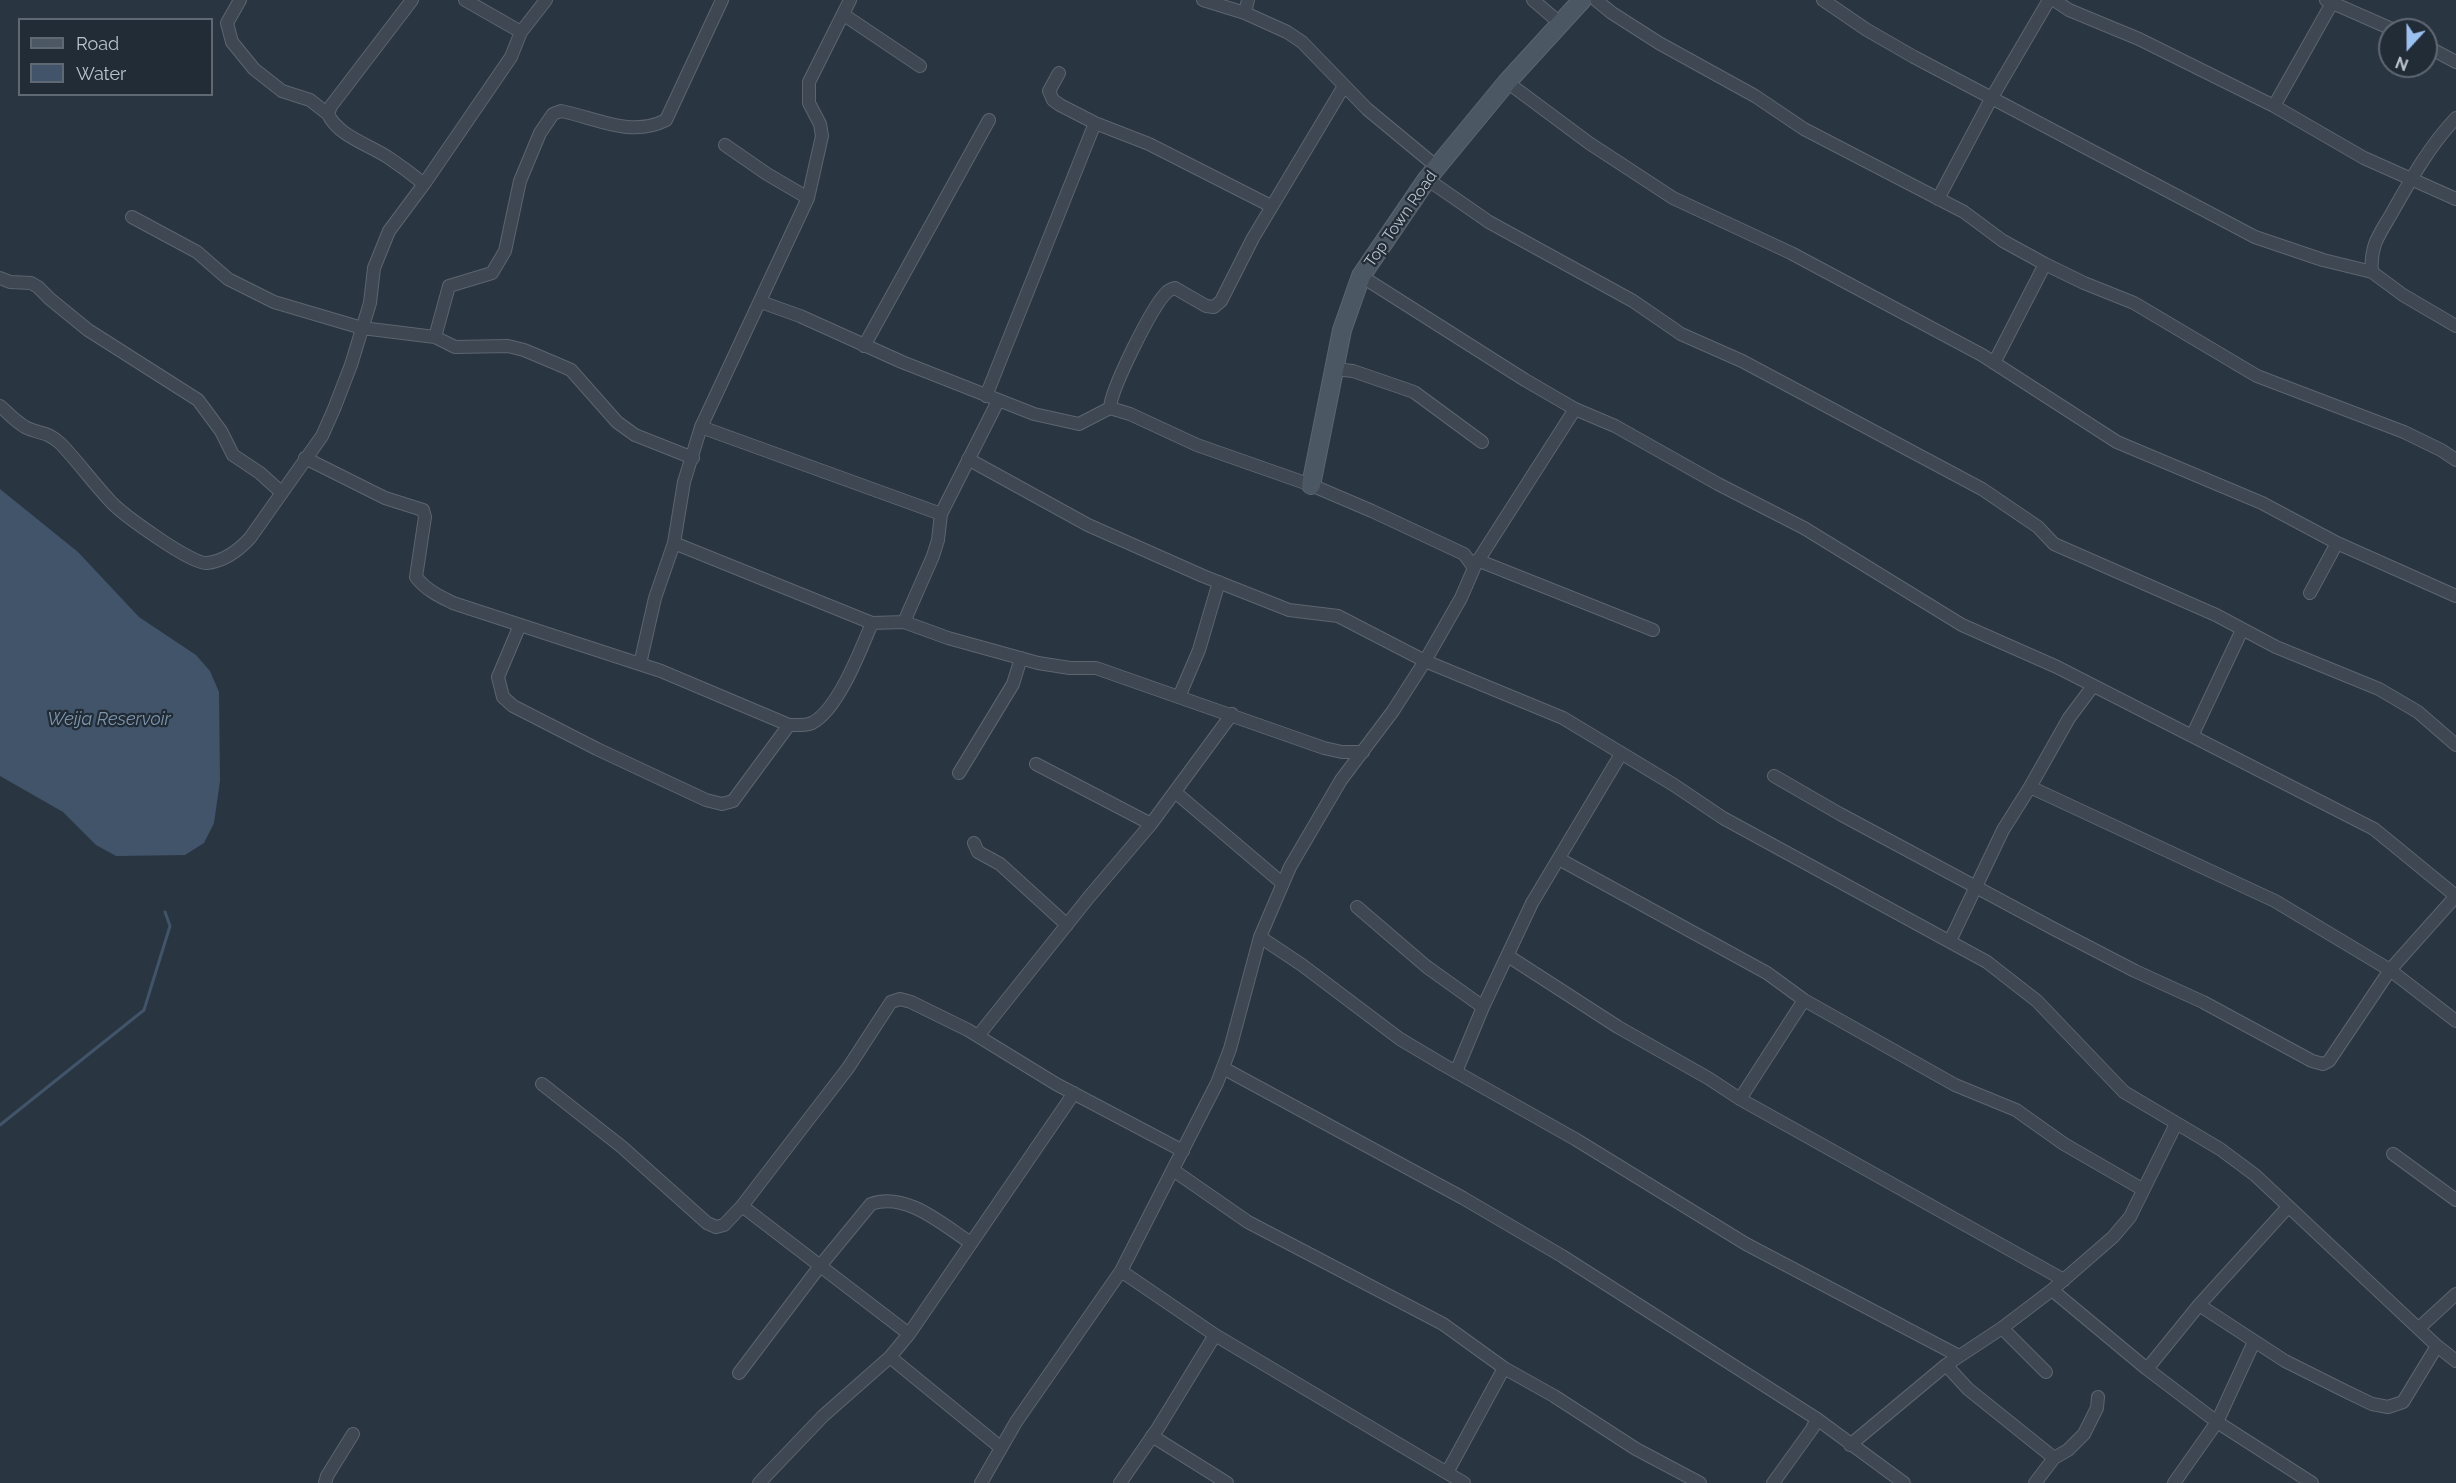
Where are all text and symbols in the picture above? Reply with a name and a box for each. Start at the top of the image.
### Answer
legend [18,18,213,96]
north arrow [2378,18,2438,78]
text: Road [76,33,119,54]
text: N [2393,52,2411,74]
text: Water [76,63,126,84]
street label: Top Town Road [1361,167,1441,271]
water label: Weija Reservoir [47,709,171,731]

